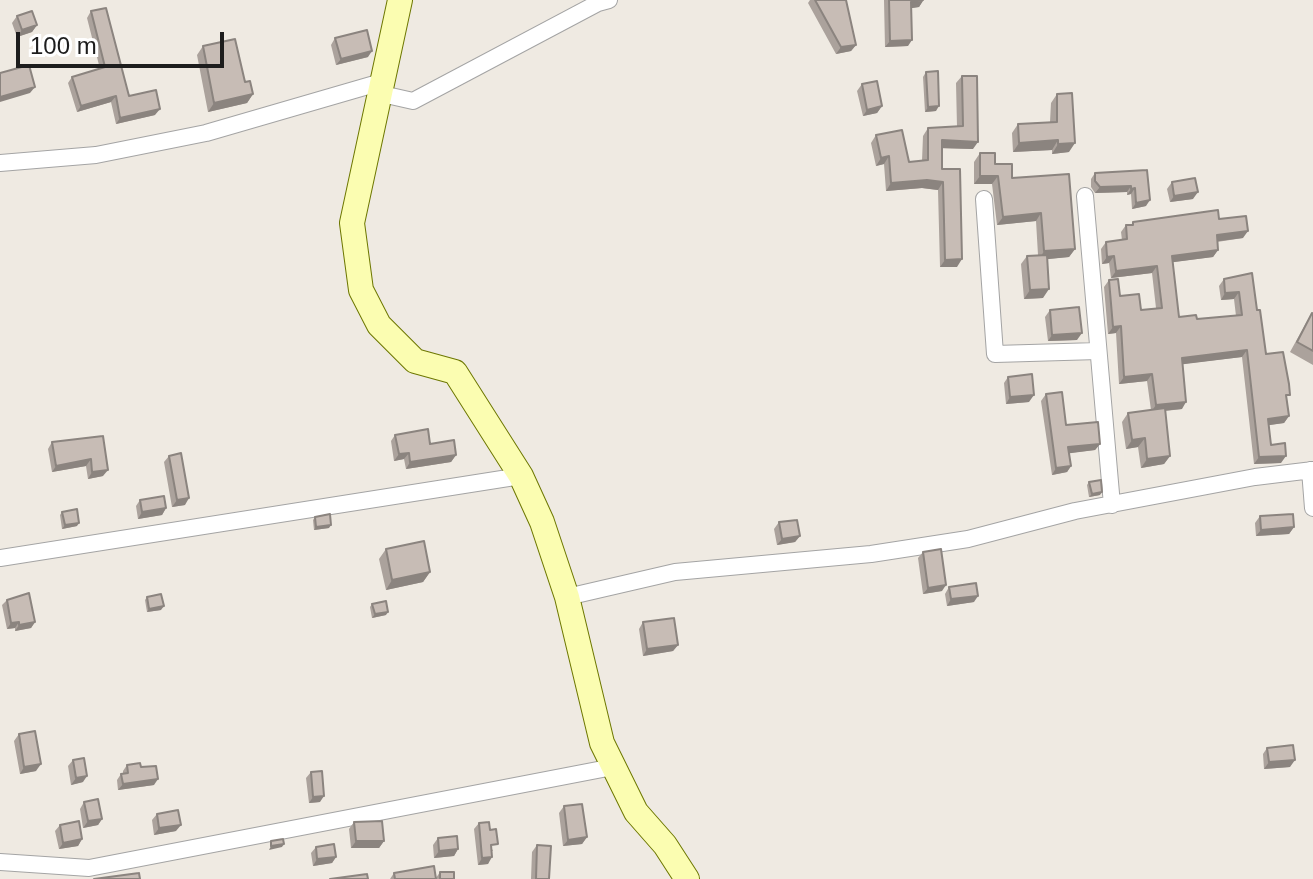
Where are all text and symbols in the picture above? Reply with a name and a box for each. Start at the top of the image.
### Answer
scale bar [20,16,228,66]
text: 100 m [30,32,97,59]

